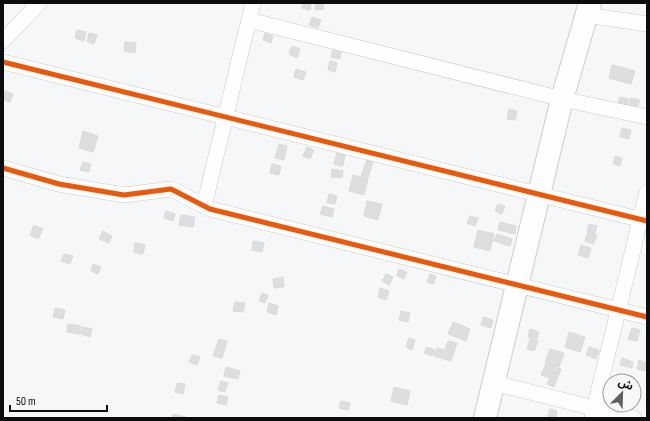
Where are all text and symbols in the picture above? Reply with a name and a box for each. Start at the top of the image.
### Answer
north arrow [602,373,642,413]
text: ش [616,375,635,393]
scale bar [10,387,107,413]
text: 50 m [16,394,36,409]

